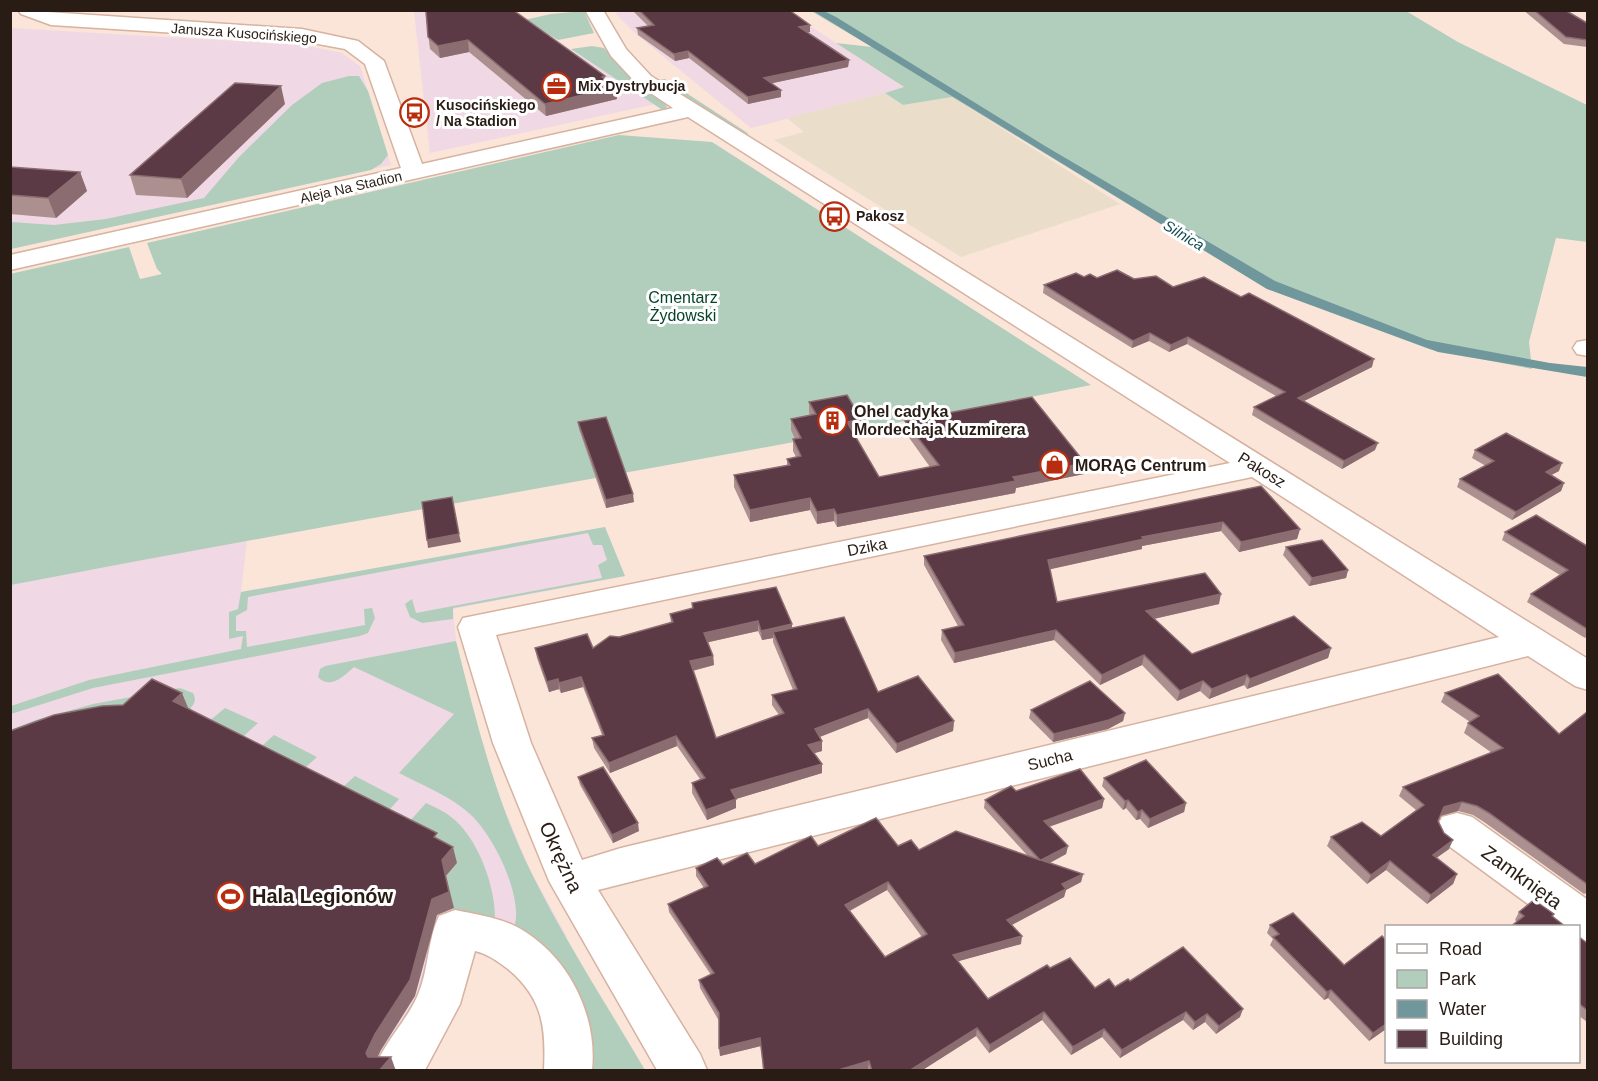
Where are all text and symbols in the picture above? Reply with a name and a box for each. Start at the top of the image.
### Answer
street label: Janusza Kusocińskiego [170,20,318,46]
office icon: Mix Dystrybucja [541,70,573,102]
place label: Mix Dystrybucja [578,78,686,94]
bus stop icon: Kusocińskiego / Na Stadion [399,97,431,129]
place label: Kusocińskiego / Na Stadion [436,97,536,129]
street label: Aleja Na Stadion [298,167,404,207]
bus stop icon: Pakosz [819,200,851,232]
place label: Pakosz [856,208,904,224]
water label: Silnica [1161,216,1207,254]
park label: Cmentarz Żydowski [648,289,718,324]
place label: Ohel cadyka Mordechaja Kuzmirera [854,403,1026,438]
building icon: Ohel cadyka Mordechaja Kuzmirera [817,404,849,436]
shop icon: MORĄG Centrum [1038,449,1070,481]
street label: Pakosz [1235,449,1289,491]
place label: MORĄG Centrum [1075,457,1207,474]
street label: Dzika [846,535,888,559]
street label: Sucha [1026,746,1074,774]
street label: Okrężna [535,818,587,897]
street label: Zamknięta [1478,841,1567,914]
sports icon: Hala Legionów [215,880,247,912]
place label: Hala Legionów [252,885,394,907]
legend [1385,925,1580,1063]
text: Road [1439,939,1482,959]
text: Park [1439,969,1477,989]
text: Water [1439,999,1486,1019]
text: Building [1439,1029,1503,1049]

